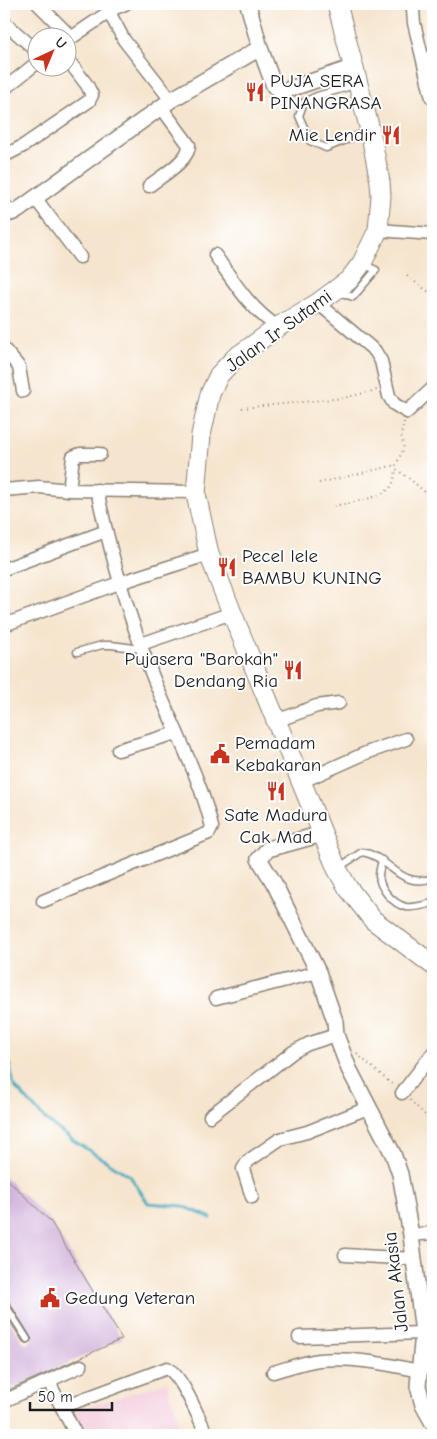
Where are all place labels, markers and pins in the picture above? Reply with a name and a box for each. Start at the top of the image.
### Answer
place label: PUJA SERA PINANGRASA [270,70,382,114]
restaurant icon: PUJA SERA PINANGRASA [244,81,266,103]
place label: Mie Lendir [289,124,376,146]
restaurant icon: Mie Lendir [380,124,402,146]
place label: Pecel lele BAMBU KUNING [242,545,382,589]
restaurant icon: Pecel lele BAMBU KUNING [216,556,238,578]
place label: Pujasera "Barokah" Dendang Ria [125,648,278,692]
restaurant icon: Pujasera "Barokah" Dendang Ria [282,659,304,681]
place label: Pemadam Kebakaran [235,732,321,776]
public building icon: Pemadam Kebakaran [209,743,231,765]
restaurant icon: Sate Madura Cak Mad [265,780,287,802]
place label: Sate Madura Cak Mad [224,804,328,848]
public building icon: Gedung Veteran [39,1287,61,1309]
place label: Gedung Veteran [65,1287,195,1309]

